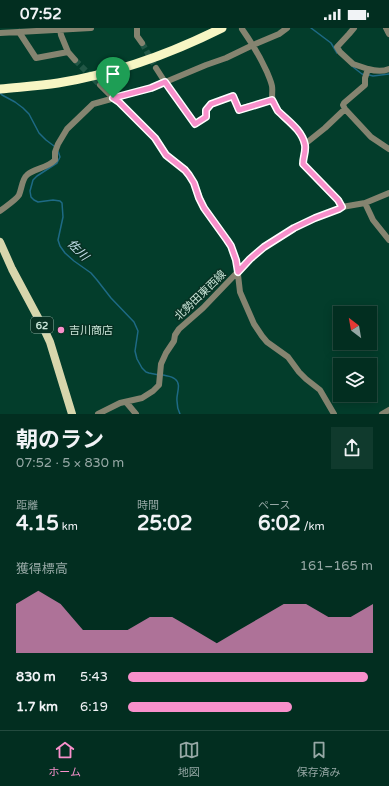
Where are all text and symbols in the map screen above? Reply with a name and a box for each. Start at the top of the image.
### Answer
text: 07:52 [20,5,62,23]
pin [96,57,130,98]
icon: arrive [102,63,124,85]
water label: 佐川 [65,237,93,265]
street label: 北勢田東西線 [172,268,229,323]
north arrow [333,306,377,350]
map controls [333,306,377,402]
road number: 62 [31,317,53,333]
place label: 吉川商店 [69,324,113,337]
marker: 吉川商店 [56,325,66,335]
button: layers [333,358,377,402]
text: 朝のラン [16,427,104,453]
button: share [331,427,373,469]
text: 07:52 · 5 × 830 m [16,455,124,471]
text: 距離 [16,499,38,512]
text: 時間 [137,499,159,512]
text: ペース [258,499,290,512]
text: 4.15 [16,512,59,536]
text: 25:02 [137,512,192,536]
text: 6:02 [258,512,301,536]
text: km [59,520,78,533]
text: /km [301,520,325,533]
text: 161–165 m [300,558,373,574]
text: 獲得標高 [16,561,68,577]
text: 830 m [16,669,56,685]
text: 5:43 [80,669,108,685]
text: 1.7 km [16,699,58,715]
text: 6:19 [80,699,108,715]
tab: ホーム [48,739,81,779]
tab: 地図 [178,739,200,779]
tab: 保存済み [297,739,341,779]

